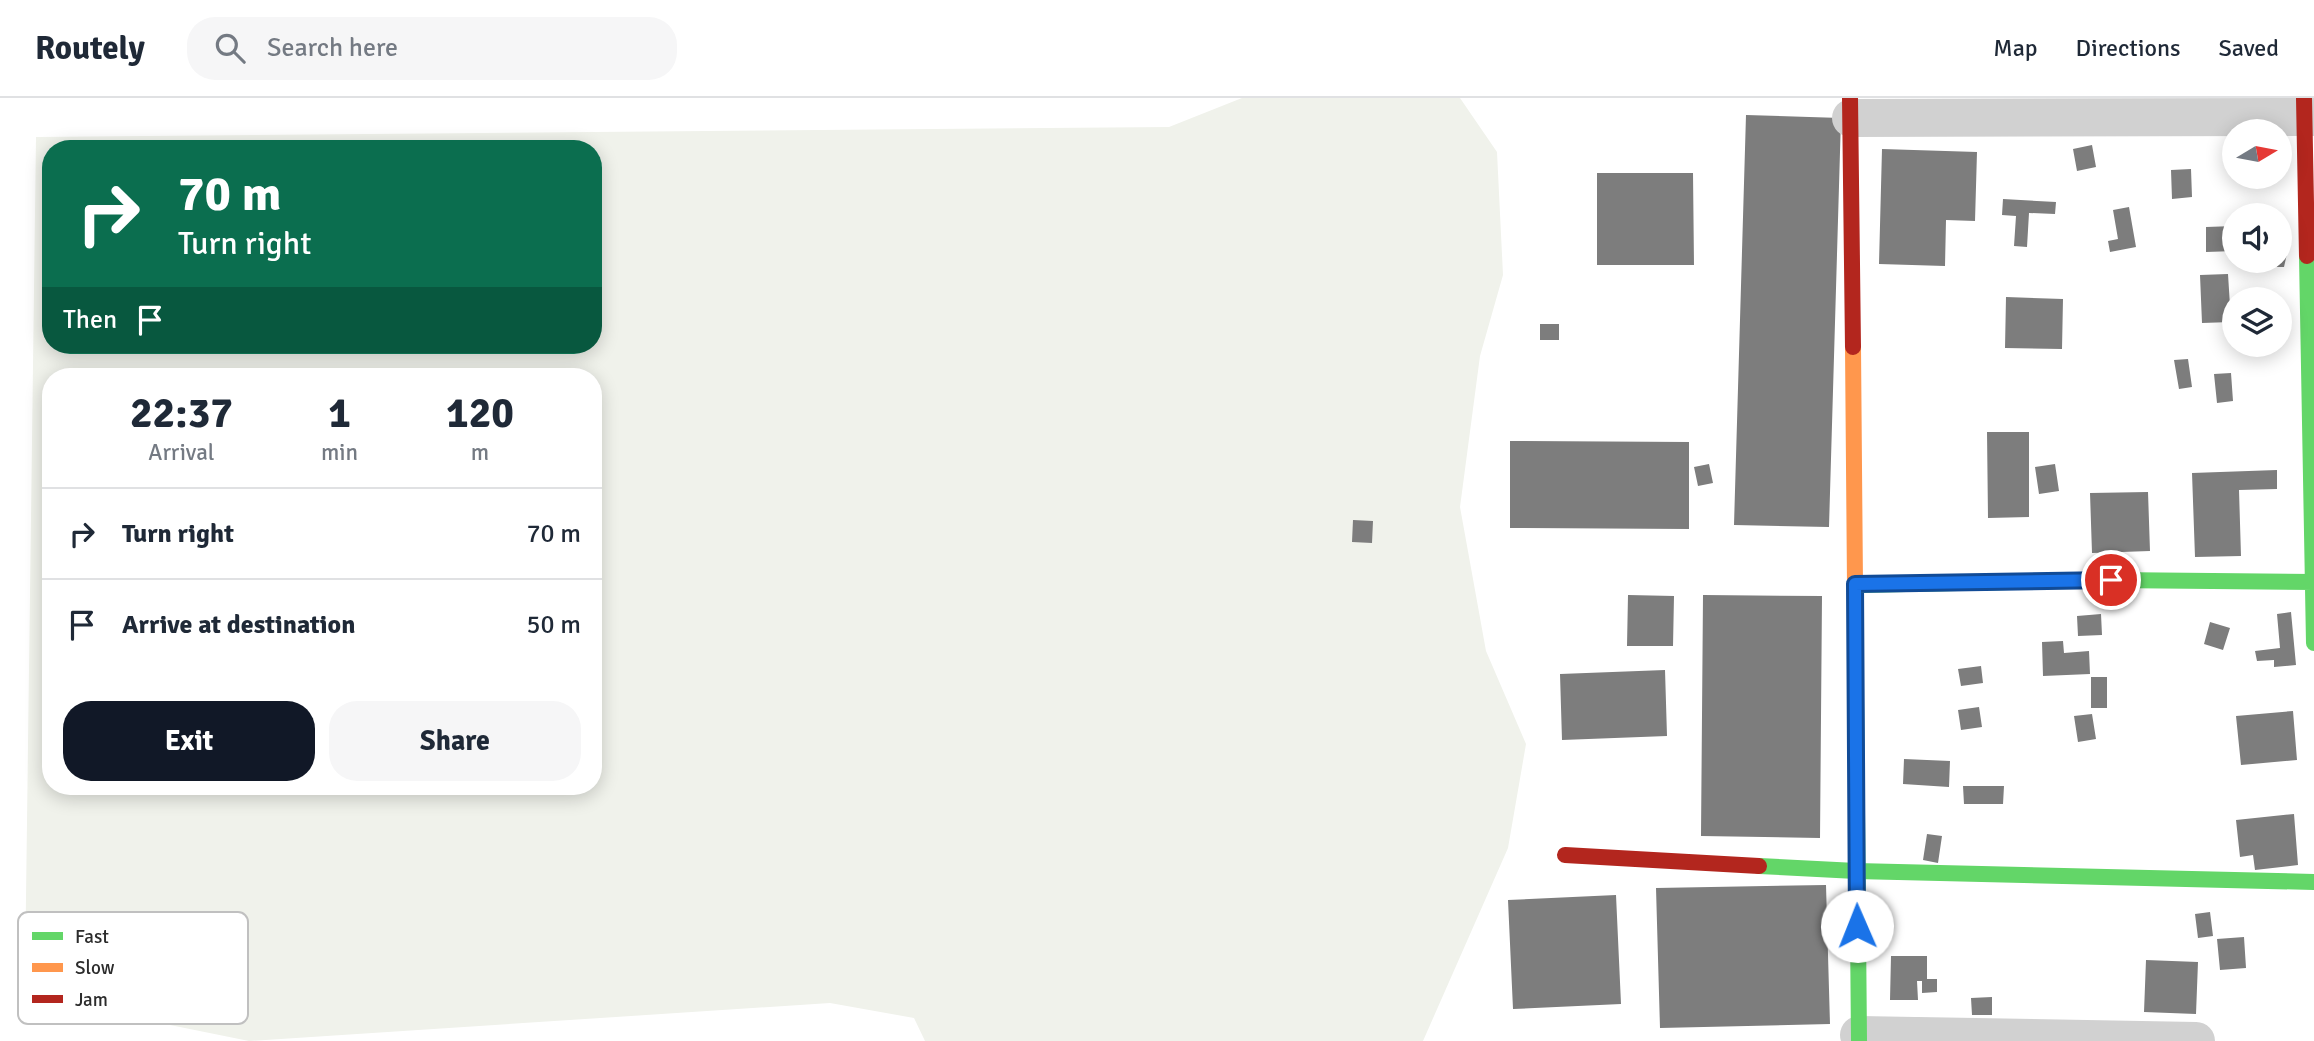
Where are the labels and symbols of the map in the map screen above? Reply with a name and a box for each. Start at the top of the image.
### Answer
north arrow [2222,119,2292,189]
pin [2081,550,2141,610]
position arrow [1820,889,1894,963]
legend [18,912,248,1024]
text: Fast [75,925,109,949]
text: Slow [75,956,115,980]
text: Jam [75,988,108,1012]

